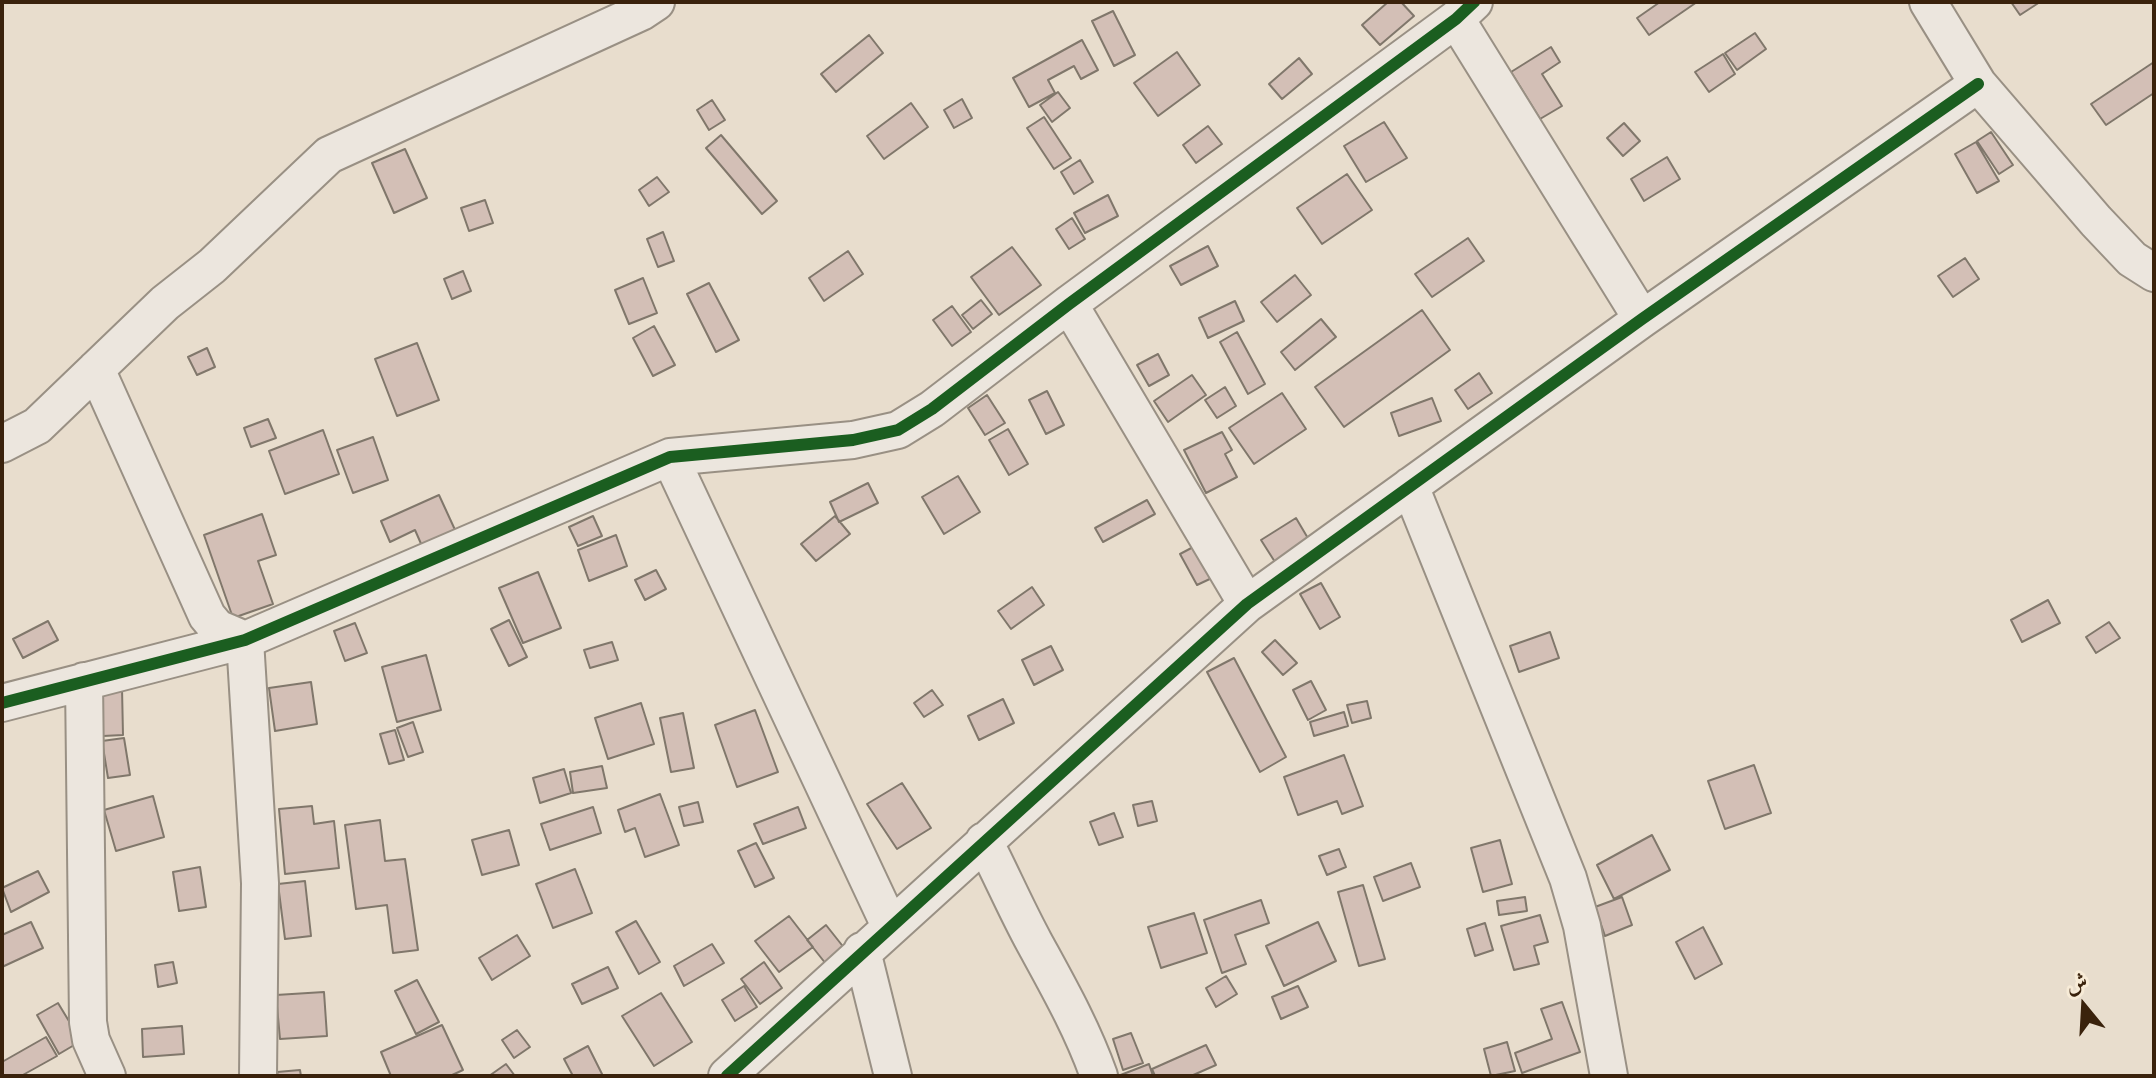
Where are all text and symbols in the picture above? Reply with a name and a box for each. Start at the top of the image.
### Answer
north arrow [2044,966,2124,1046]
text: ش [2062,966,2091,1000]

